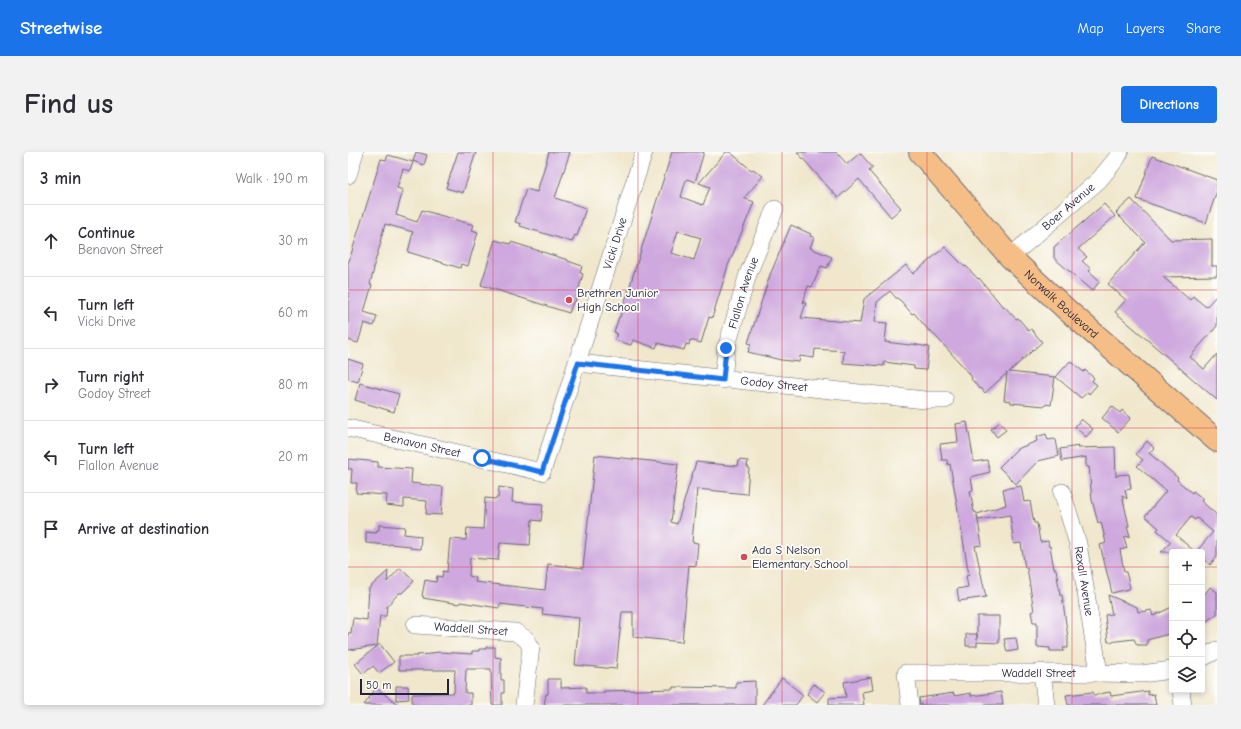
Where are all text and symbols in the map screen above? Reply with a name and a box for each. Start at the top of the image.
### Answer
text: Streetwise [20,17,102,39]
text: Map [1077,20,1104,37]
text: Layers [1126,20,1164,37]
text: Share [1186,20,1221,37]
button: Directions [1121,86,1217,123]
text: Find us [24,88,113,120]
text: 3 min [40,169,81,188]
text: Walk · 190 m [236,171,308,186]
street label: Boer Avenue [1039,180,1097,233]
street label: Vicki Drive [600,216,630,271]
text: Continue [78,224,135,242]
icon: ahead [40,230,62,252]
text: 30 m [278,233,308,248]
text: Benavon Street [78,242,163,257]
street label: Flallon Avenue [725,255,761,330]
street label: Norwalk Boulevard [1021,267,1101,341]
place label: Brethren Junior High School [577,286,658,314]
marker: Brethren Junior High School [564,295,574,305]
text: Turn left [78,296,134,314]
icon: left [40,302,62,324]
text: 60 m [278,305,308,320]
text: Vicki Drive [78,314,136,329]
route end [717,339,735,357]
text: Turn right [78,368,144,386]
street label: Godoy Street [740,373,809,394]
icon: right [40,374,62,396]
text: 80 m [278,377,308,392]
text: Godoy Street [78,386,151,401]
street label: Benavon Street [382,429,462,460]
text: Turn left [78,440,134,458]
icon: left [40,446,62,468]
text: 20 m [278,449,308,464]
route start [473,449,491,467]
text: Flallon Avenue [78,458,159,473]
icon: arrive [40,518,62,540]
text: Arrive at destination [78,520,209,538]
place label: Ada S Nelson Elementary School [752,543,848,571]
street label: Rexall Avenue [1071,545,1097,617]
map controls [1169,549,1205,693]
button: + [1169,549,1205,585]
marker: Ada S Nelson Elementary School [739,552,749,562]
button: − [1169,585,1205,621]
street label: Waddell Street [433,619,509,639]
button: locate [1169,621,1205,657]
button: layers [1169,657,1205,693]
street label: Waddell Street [1002,666,1076,680]
scale bar [360,677,449,696]
text: 50 m [366,679,391,692]

